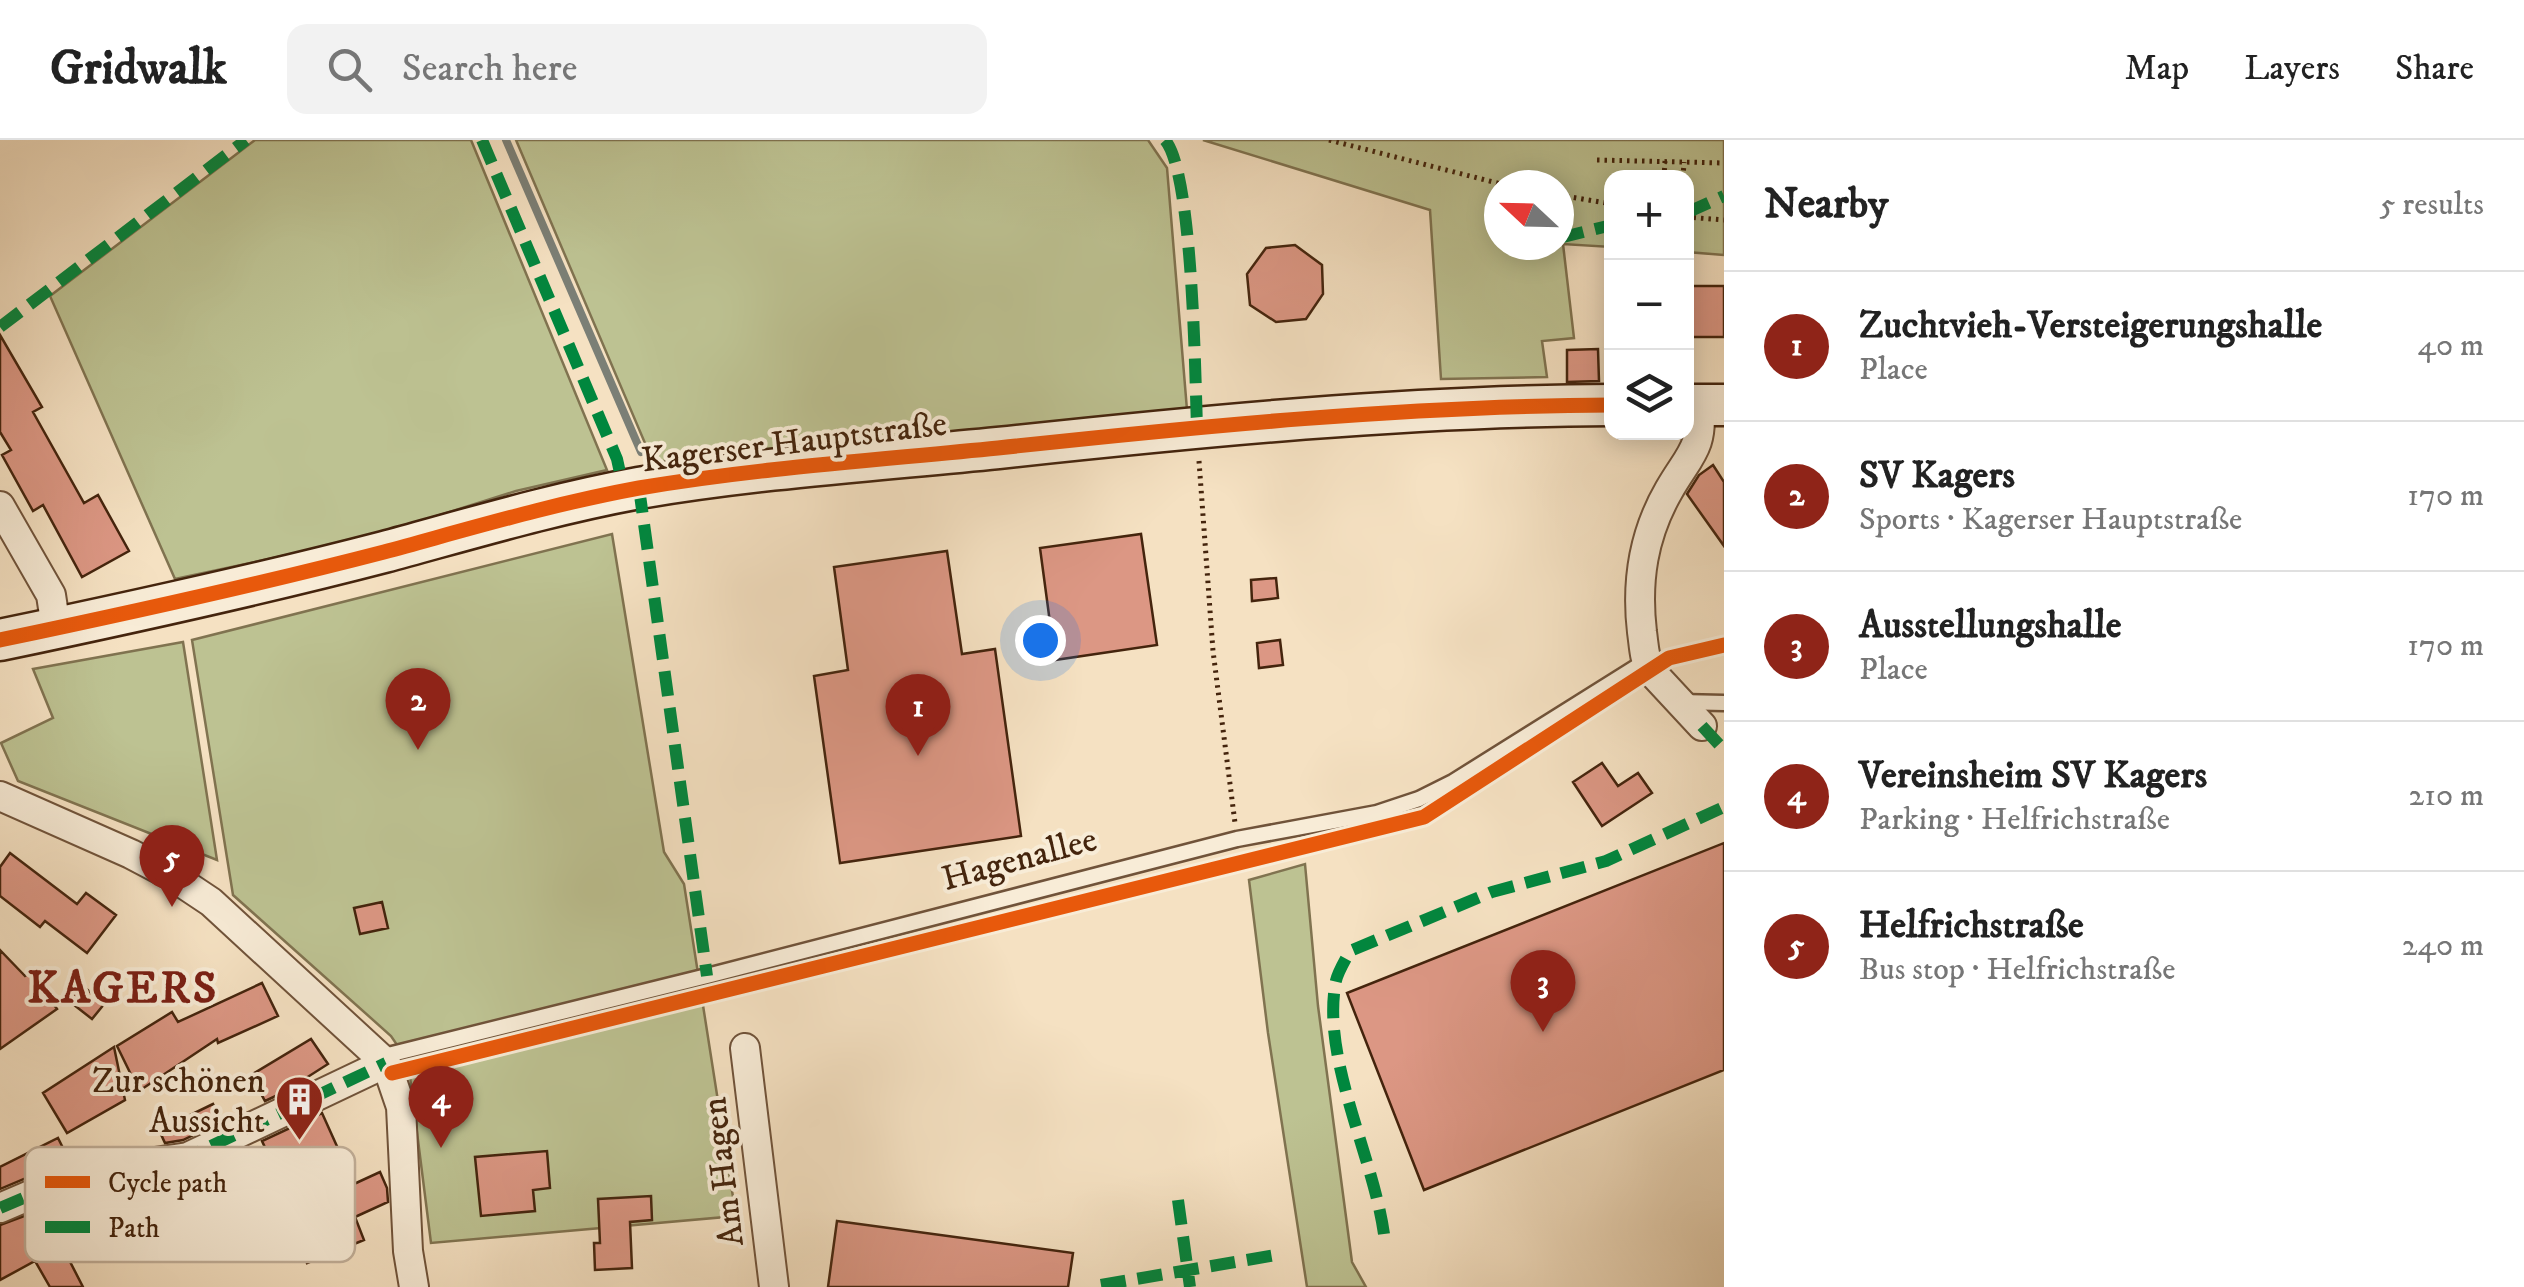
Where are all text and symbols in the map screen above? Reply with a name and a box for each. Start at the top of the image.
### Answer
search box [287,24,987,114]
text: Gridwalk [50,39,227,99]
icon: search [322,42,377,97]
text: Search here [402,45,577,93]
text: Map [2125,47,2189,91]
text: Layers [2244,47,2340,91]
text: Share [2395,47,2474,91]
north arrow [1484,170,1574,260]
map controls [1604,170,1694,440]
button: + [1604,170,1694,260]
text: Nearby [1764,179,1888,231]
text: 5 results [2380,185,2484,225]
button: − [1604,260,1694,350]
text: Zuchtvieh-Versteigerungshalle [1859,302,2322,350]
text: 1 [1791,326,1802,366]
text: 40 m [2417,326,2484,366]
button: layers [1604,350,1694,440]
text: Place [1859,350,1928,390]
street label: Kagerser Hauptstraße [639,402,949,484]
text: SV Kagers [1859,452,2015,500]
text: 2 [1789,476,1804,516]
text: 170 m [2407,476,2484,516]
text: Sports · Kagerser Hauptstraße [1859,500,2242,540]
text: Ausstellungshalle [1859,602,2121,650]
your location [1015,615,1066,666]
text: 3 [1791,626,1802,666]
text: 170 m [2407,626,2484,666]
text: Place [1859,650,1928,690]
pin: 2 [386,668,450,750]
pin: 1 [886,674,950,756]
text: Vereinsheim SV Kagers [1859,752,2207,800]
text: 4 [1787,776,1806,816]
text: 210 m [2409,776,2484,816]
text: Parking · Helfrichstraße [1859,800,2170,840]
street label: Hagenallee [937,818,1102,902]
pin: 5 [140,824,204,907]
text: Helfrichstraße [1859,902,2084,950]
text: 5 [1789,926,1804,966]
text: 240 m [2402,926,2484,966]
pin: 3 [1510,950,1576,1032]
text: Bus stop · Helfrichstraße [1859,950,2175,990]
district label: KAGERS [27,961,219,1017]
place label: Zur schönen Aussicht [92,1060,265,1144]
pin: 4 [408,1066,474,1148]
building icon: Zur schönen Aussicht [274,1074,326,1142]
street label: Am Hagen [693,1095,755,1249]
legend [25,1147,355,1262]
text: Cycle path [108,1166,227,1201]
text: Path [108,1211,160,1246]

